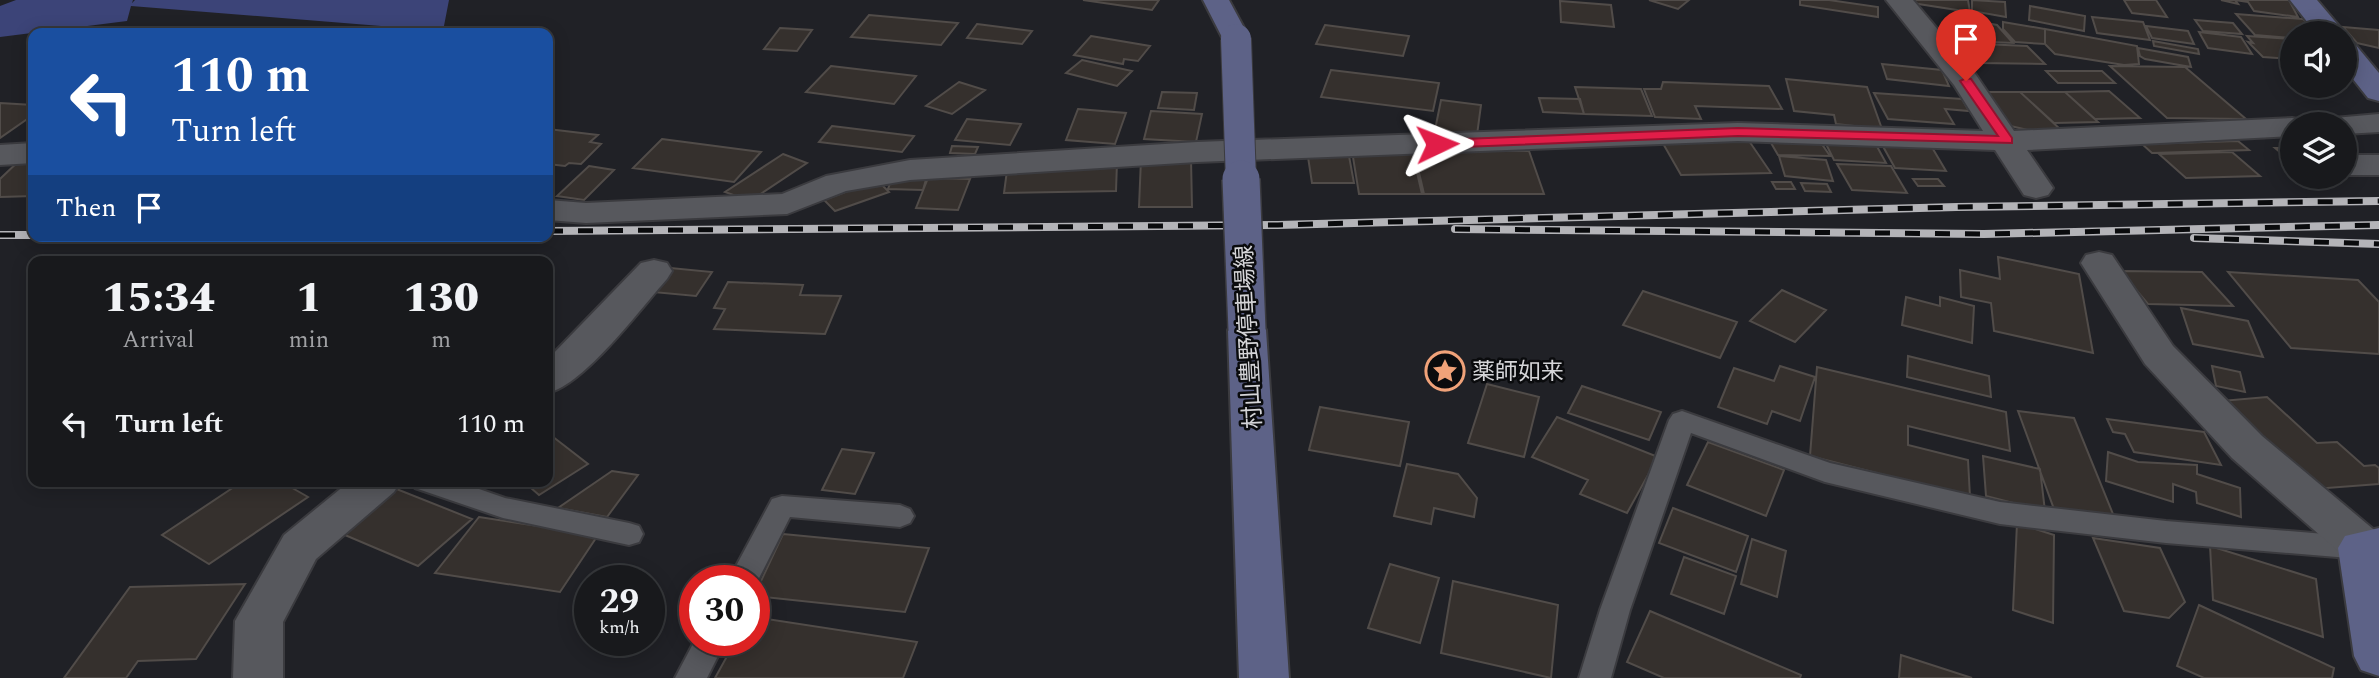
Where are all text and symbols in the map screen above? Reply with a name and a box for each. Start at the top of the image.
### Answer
pin [1936,9,1996,81]
icon: arrive [1947,20,1985,58]
map controls [2280,21,2357,189]
button: sound [2280,21,2357,98]
text: 110 m [171,39,310,114]
icon: left [56,56,147,147]
text: Turn left [171,107,297,156]
position arrow [1400,107,1474,181]
button: layers [2280,112,2357,189]
text: Then [56,188,116,228]
icon: arrive [130,189,168,227]
street label: 村山豊野停車場線 [1227,244,1272,430]
text: 15:34 [102,267,215,330]
text: 1 [296,267,322,330]
text: 130 [403,267,479,330]
text: Arrival [123,323,194,358]
text: min [289,323,329,358]
text: m [431,323,451,358]
place icon: 薬師如来 [1424,350,1466,392]
place label: 薬師如来 [1472,355,1564,390]
text: Turn left [115,404,223,444]
text: 110 m [457,404,525,444]
icon: left [56,405,94,443]
speed limit sign: 30 [679,565,770,656]
text: 29 [600,575,639,628]
text: km/h [599,614,640,641]

